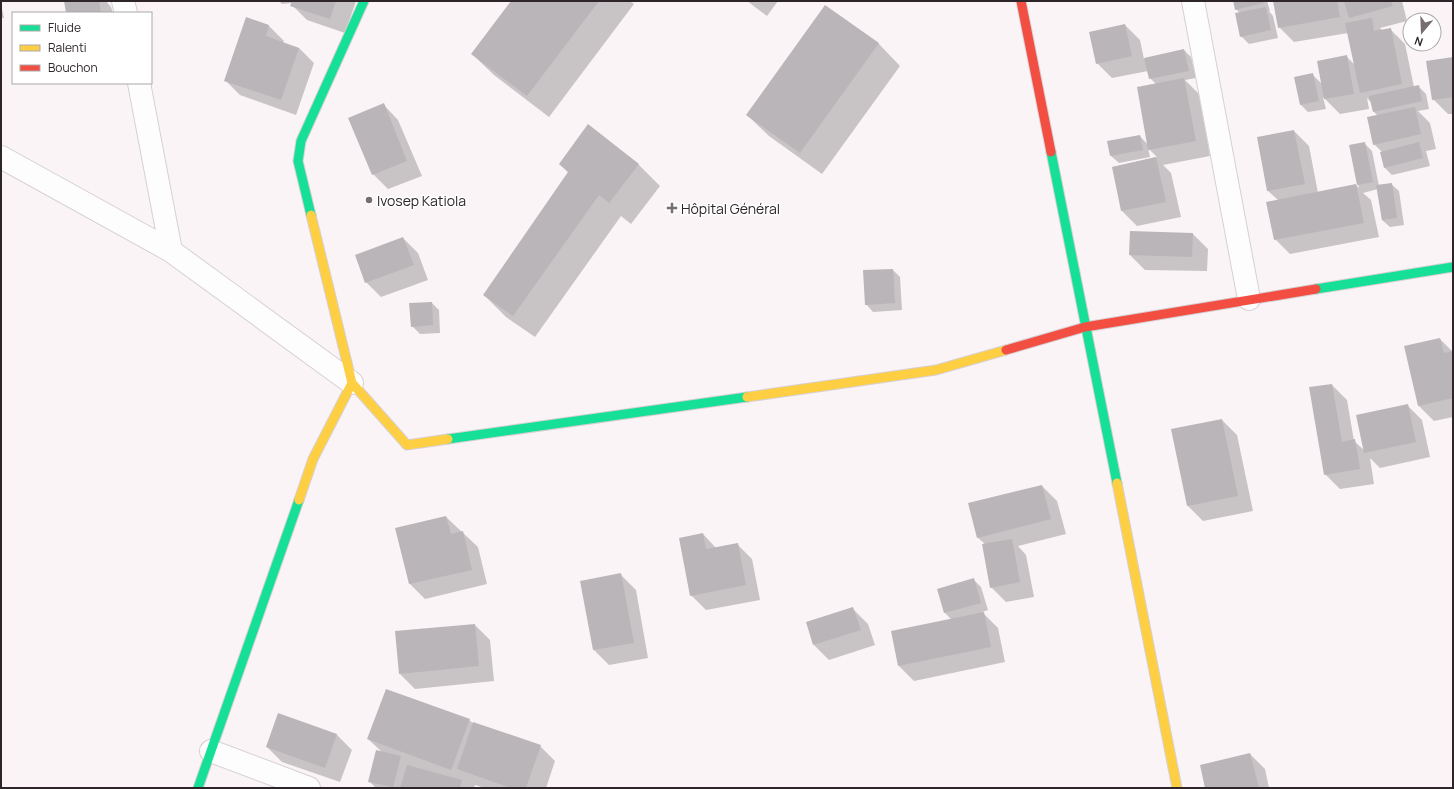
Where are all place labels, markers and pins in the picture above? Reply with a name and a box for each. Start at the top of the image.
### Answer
place label: Ivosep Katiola [377,191,466,210]
marker: Ivosep Katiola [364,195,374,205]
place label: Hôpital Général [681,199,780,218]
marker: Hôpital Général [666,202,678,214]

